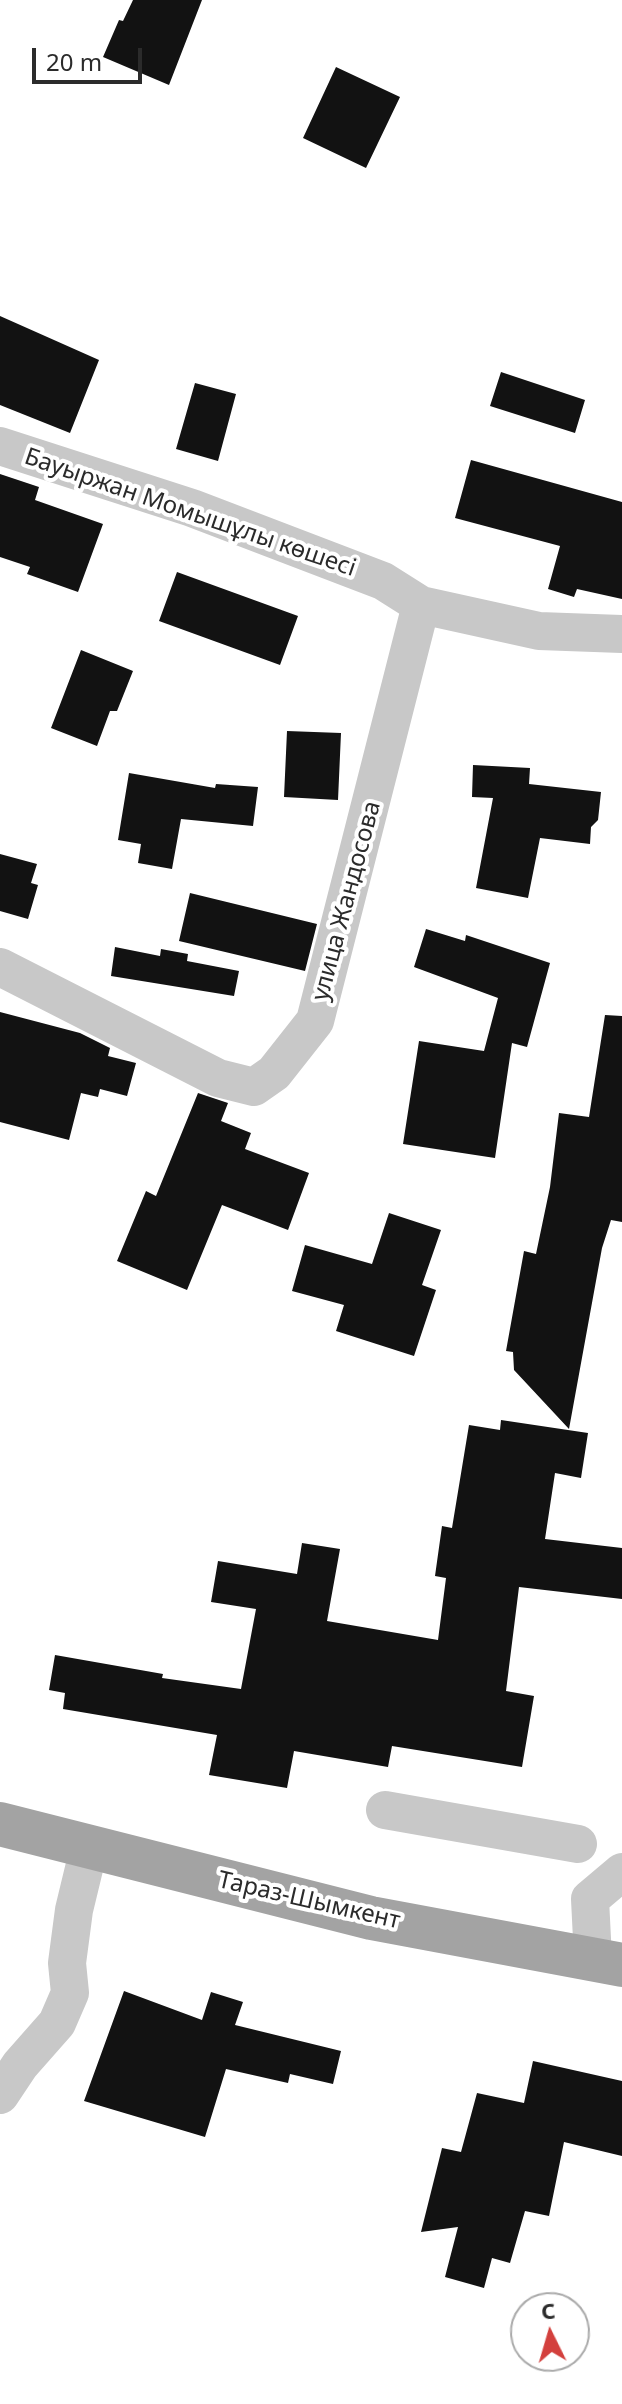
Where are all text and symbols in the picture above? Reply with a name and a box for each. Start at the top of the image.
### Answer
scale bar [36,32,146,82]
text: 20 m [46,45,102,78]
street label: Бауыржан Момышұлы көшесі [20,443,360,583]
street label: улица Жандосова [307,798,387,1004]
street label: Тараз-Шымкент [215,1866,403,1936]
north arrow [510,2292,590,2372]
text: С [540,2295,556,2326]

